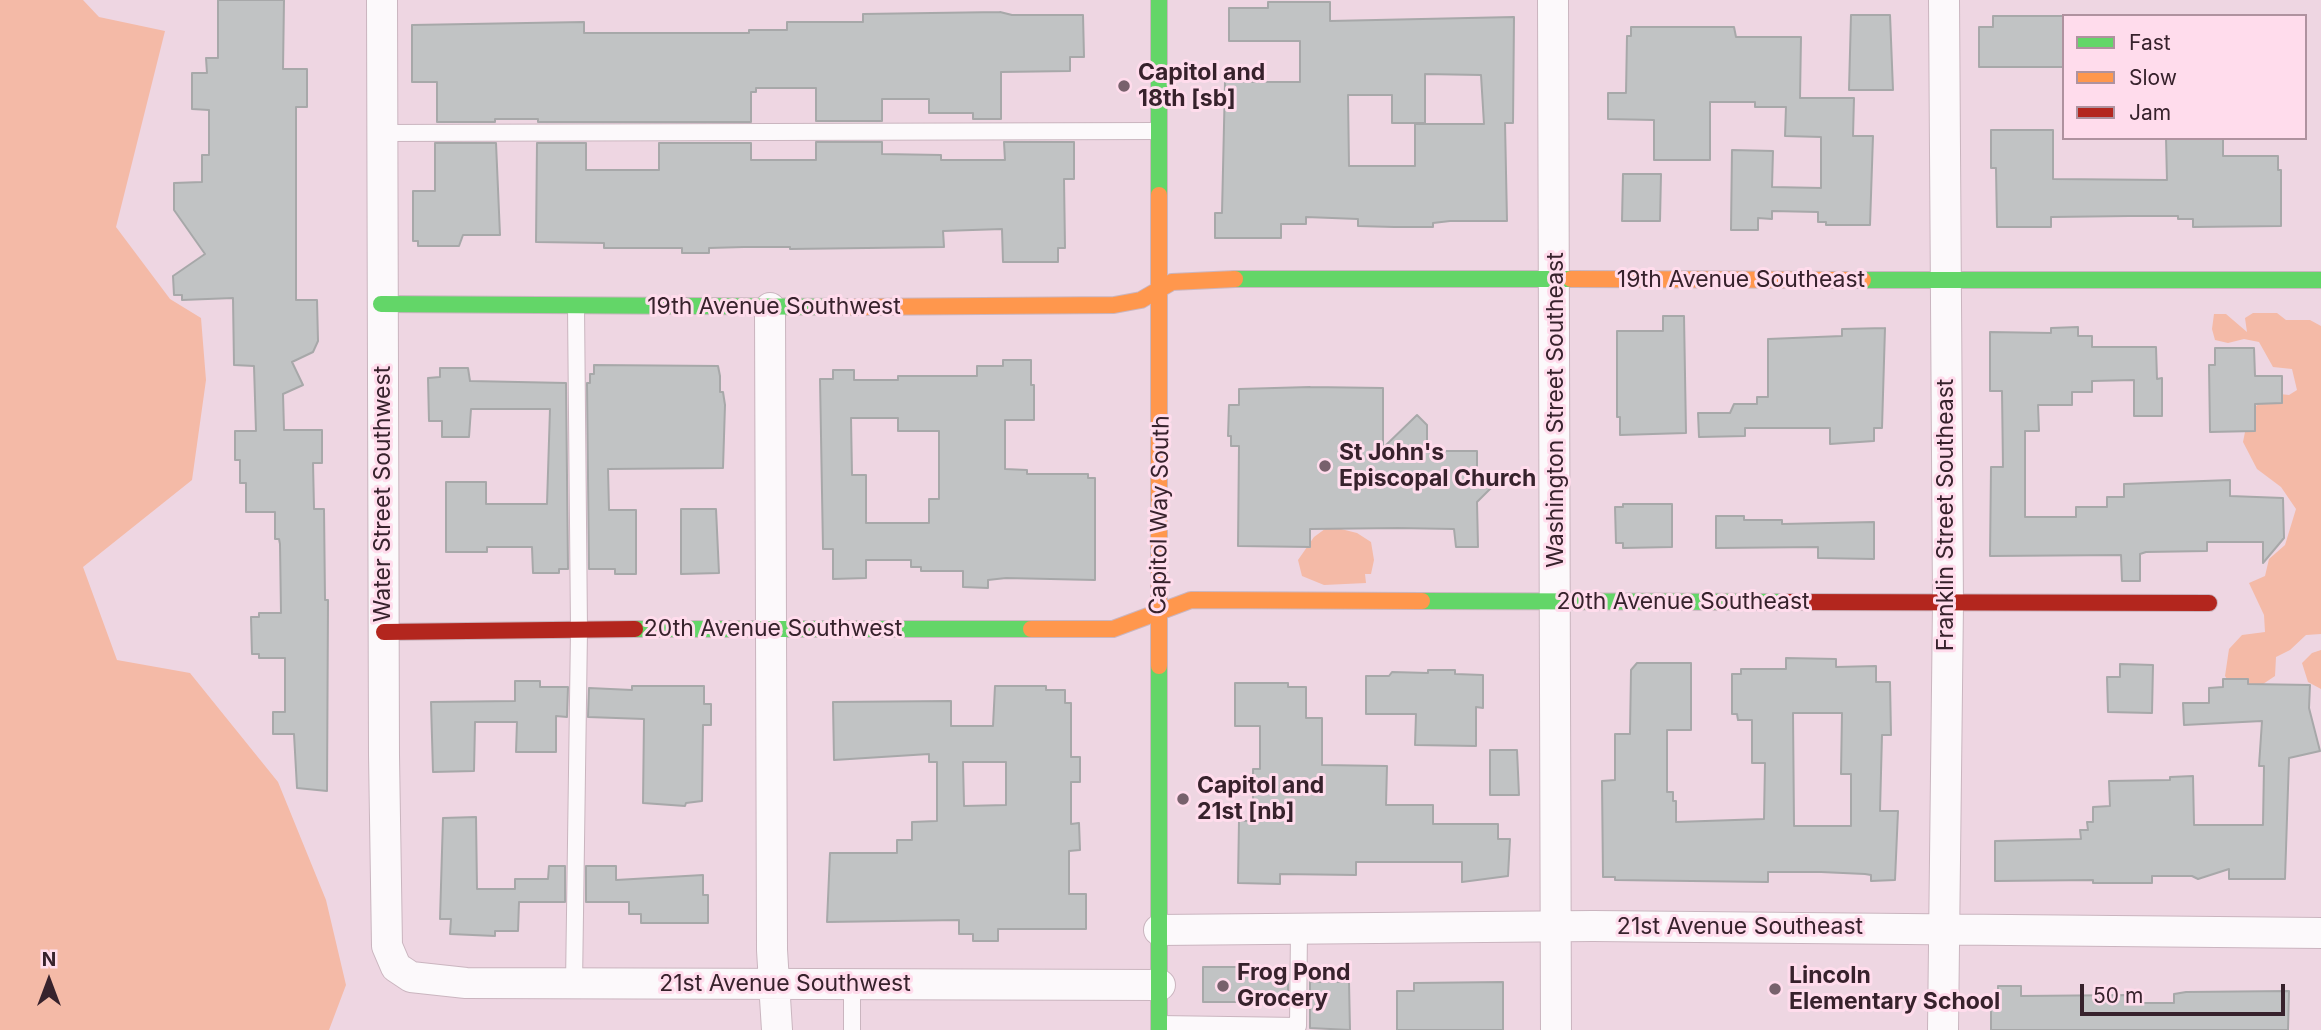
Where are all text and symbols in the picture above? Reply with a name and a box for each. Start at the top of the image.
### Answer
legend [2062,14,2307,140]
text: Fast [2129,30,2171,55]
place label: Capitol and 18th [sb] [1138,59,1265,113]
text: Slow [2129,65,2177,90]
marker: Capitol and 18th [sb] [1116,78,1132,94]
text: Jam [2129,100,2171,125]
street label: Washington Street Southeast [1542,252,1570,568]
street label: 19th Avenue Southeast [1617,266,1865,294]
street label: 19th Avenue Southwest [647,293,901,321]
street label: Water Street Southwest [369,366,397,622]
street label: Franklin Street Southeast [1932,379,1960,651]
street label: Capitol Way South [1144,415,1176,615]
place label: St John's Episcopal Church [1339,439,1536,493]
marker: St John's Episcopal Church [1317,458,1333,474]
street label: 20th Avenue Southeast [1556,588,1810,616]
street label: 20th Avenue Southwest [644,615,902,643]
place label: Capitol and 21st [nb] [1197,772,1324,826]
marker: Capitol and 21st [nb] [1175,791,1191,807]
street label: 21st Avenue Southeast [1617,913,1863,941]
north arrow [14,946,84,1016]
text: N [42,948,56,971]
place label: Frog Pond Grocery [1237,959,1351,1013]
place label: Lincoln Elementary School [1789,962,2000,1016]
street label: 21st Avenue Southwest [659,970,911,998]
scale bar [2083,970,2288,1014]
marker: Frog Pond Grocery [1215,978,1231,994]
marker: Lincoln Elementary School [1767,981,1783,997]
text: 50 m [2093,983,2143,1008]

